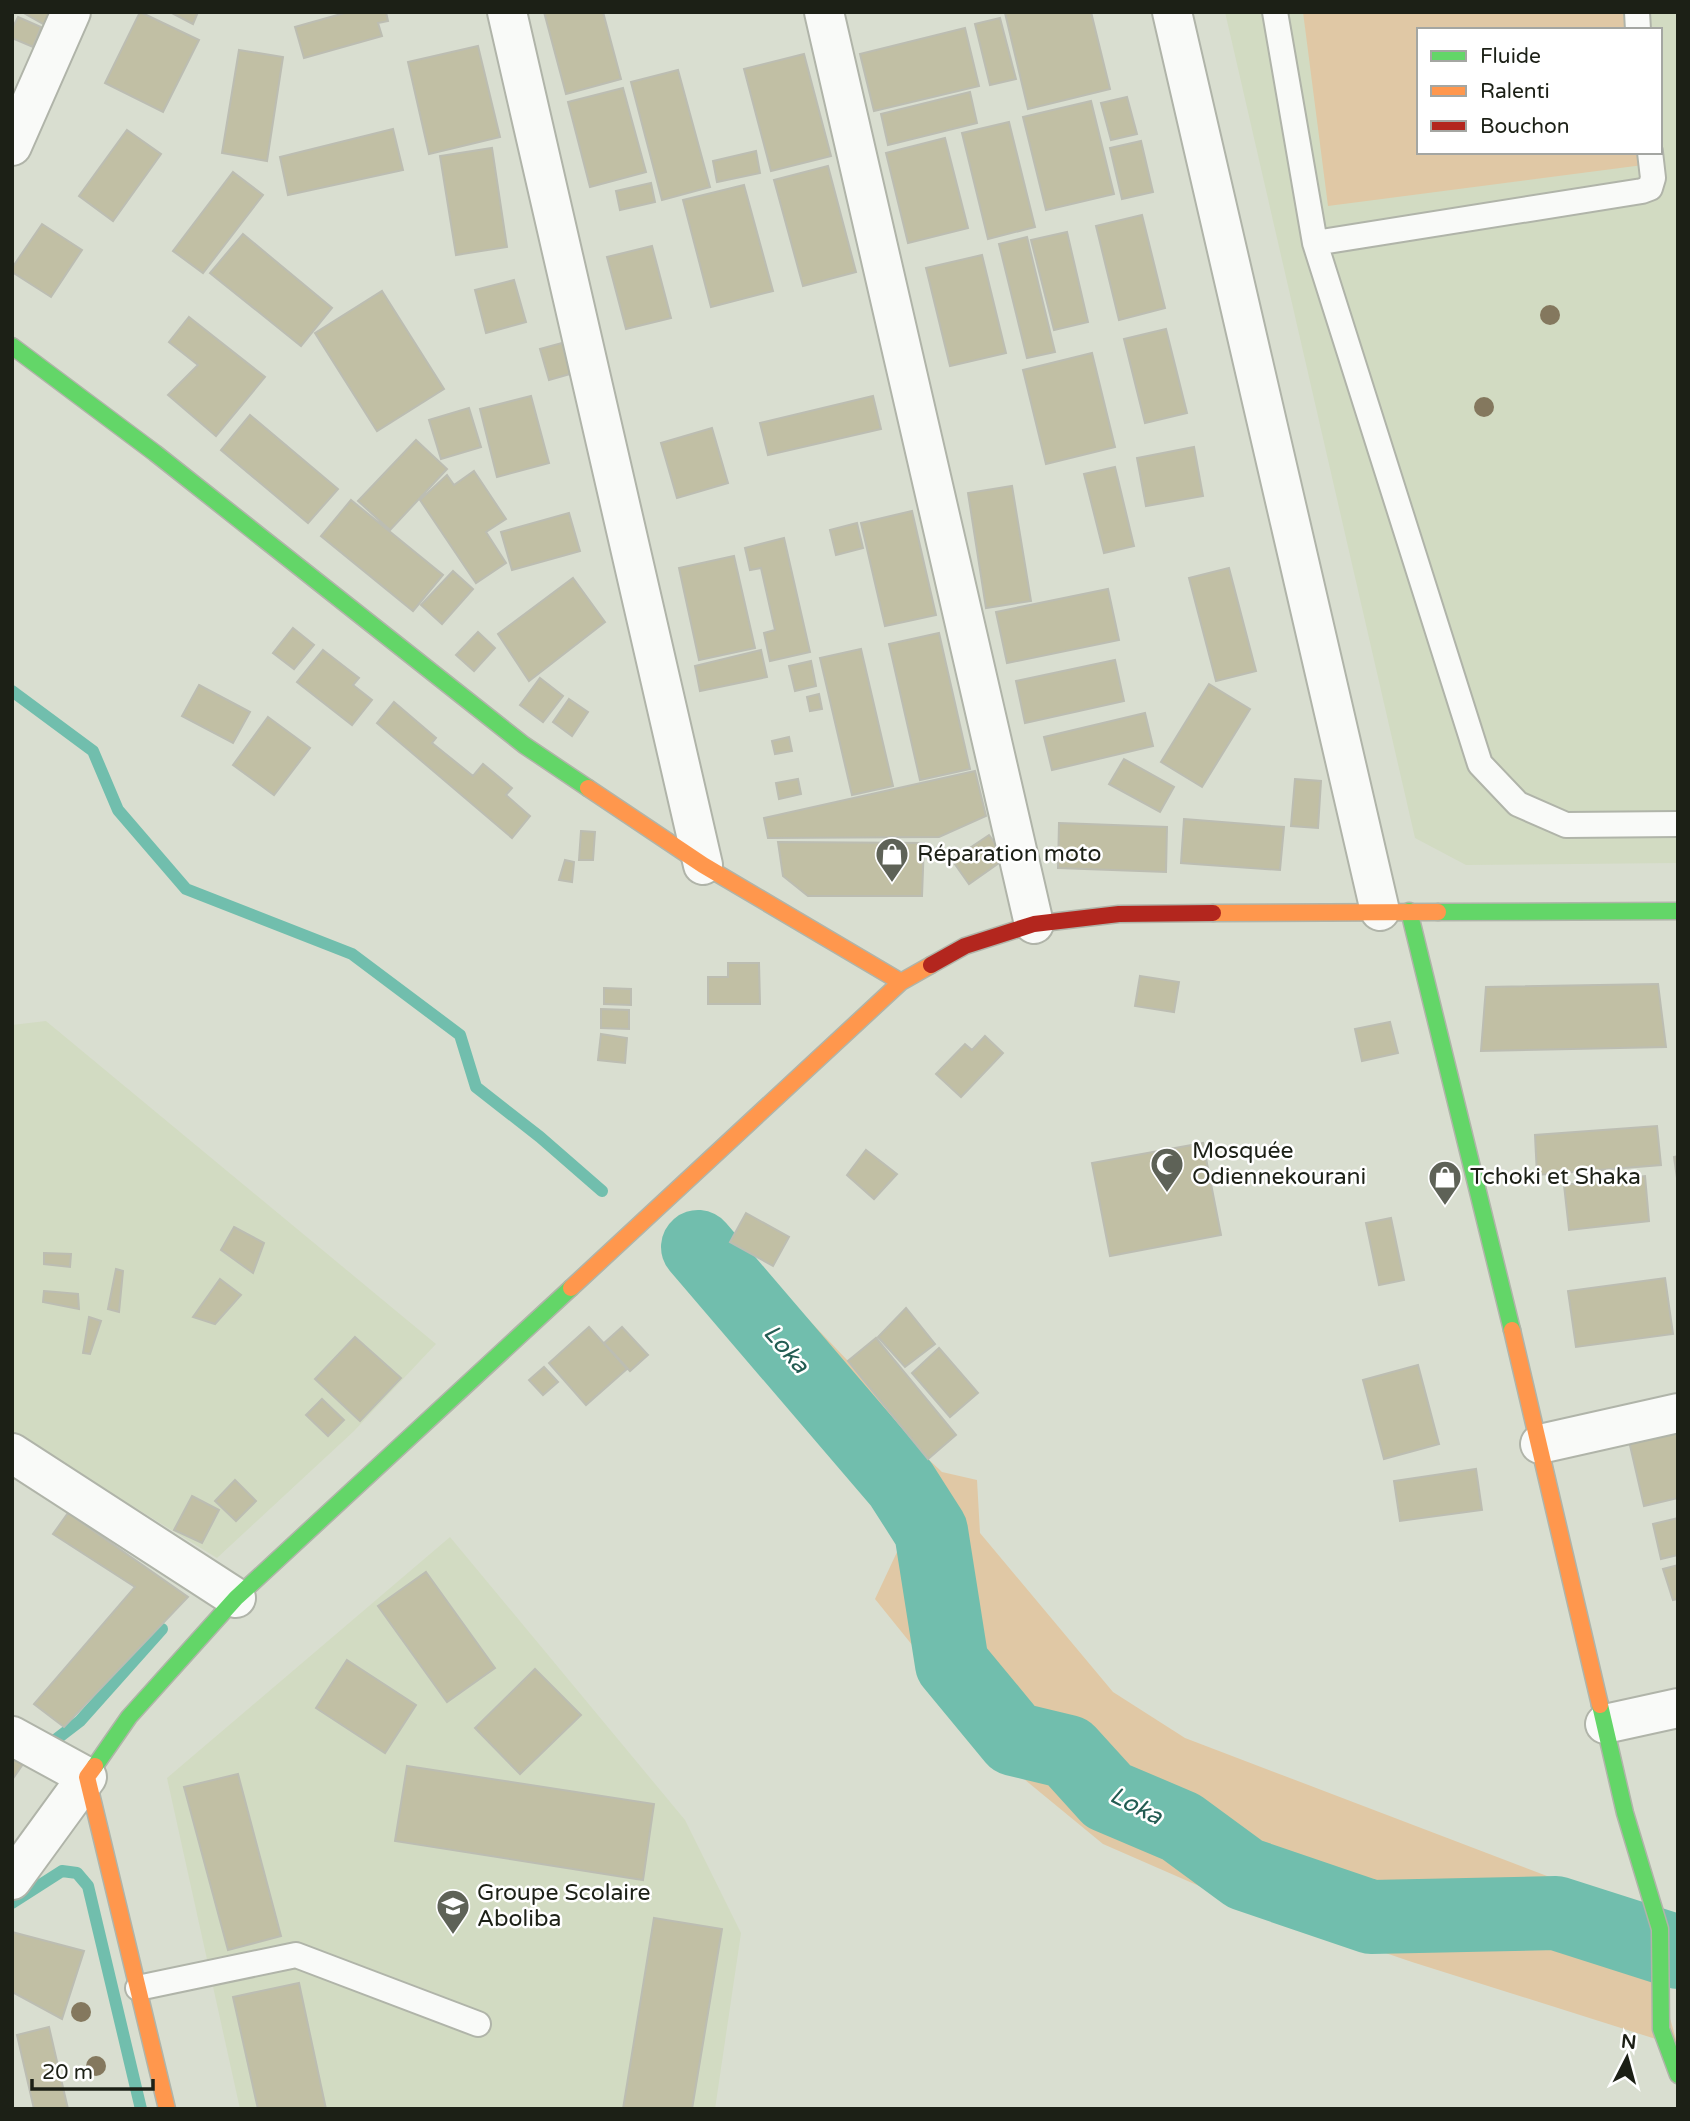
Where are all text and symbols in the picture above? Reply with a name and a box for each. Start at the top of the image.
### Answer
legend [1417,28,1662,154]
text: Fluide [1480,44,1541,69]
text: Ralenti [1480,79,1550,104]
text: Bouchon [1480,114,1570,139]
shop icon: Réparation moto [873,835,911,884]
place label: Réparation moto [917,840,1101,868]
place label: Mosquée Odiennekourani [1192,1137,1366,1191]
mosque icon: Mosquée Odiennekourani [1148,1145,1186,1194]
shop icon: Tchoki et Shaka [1426,1158,1464,1207]
place label: Tchoki et Shaka [1470,1163,1641,1191]
water label: Loka [757,1319,815,1380]
water label: Loka [1105,1781,1167,1832]
place label: Groupe Scolaire Aboliba [477,1879,651,1933]
school or university icon: Groupe Scolaire Aboliba [434,1887,472,1936]
north arrow [1592,2023,1662,2093]
text: N [1620,2030,1637,2054]
scale bar [32,2048,152,2092]
text: 20 m [42,2060,93,2085]

